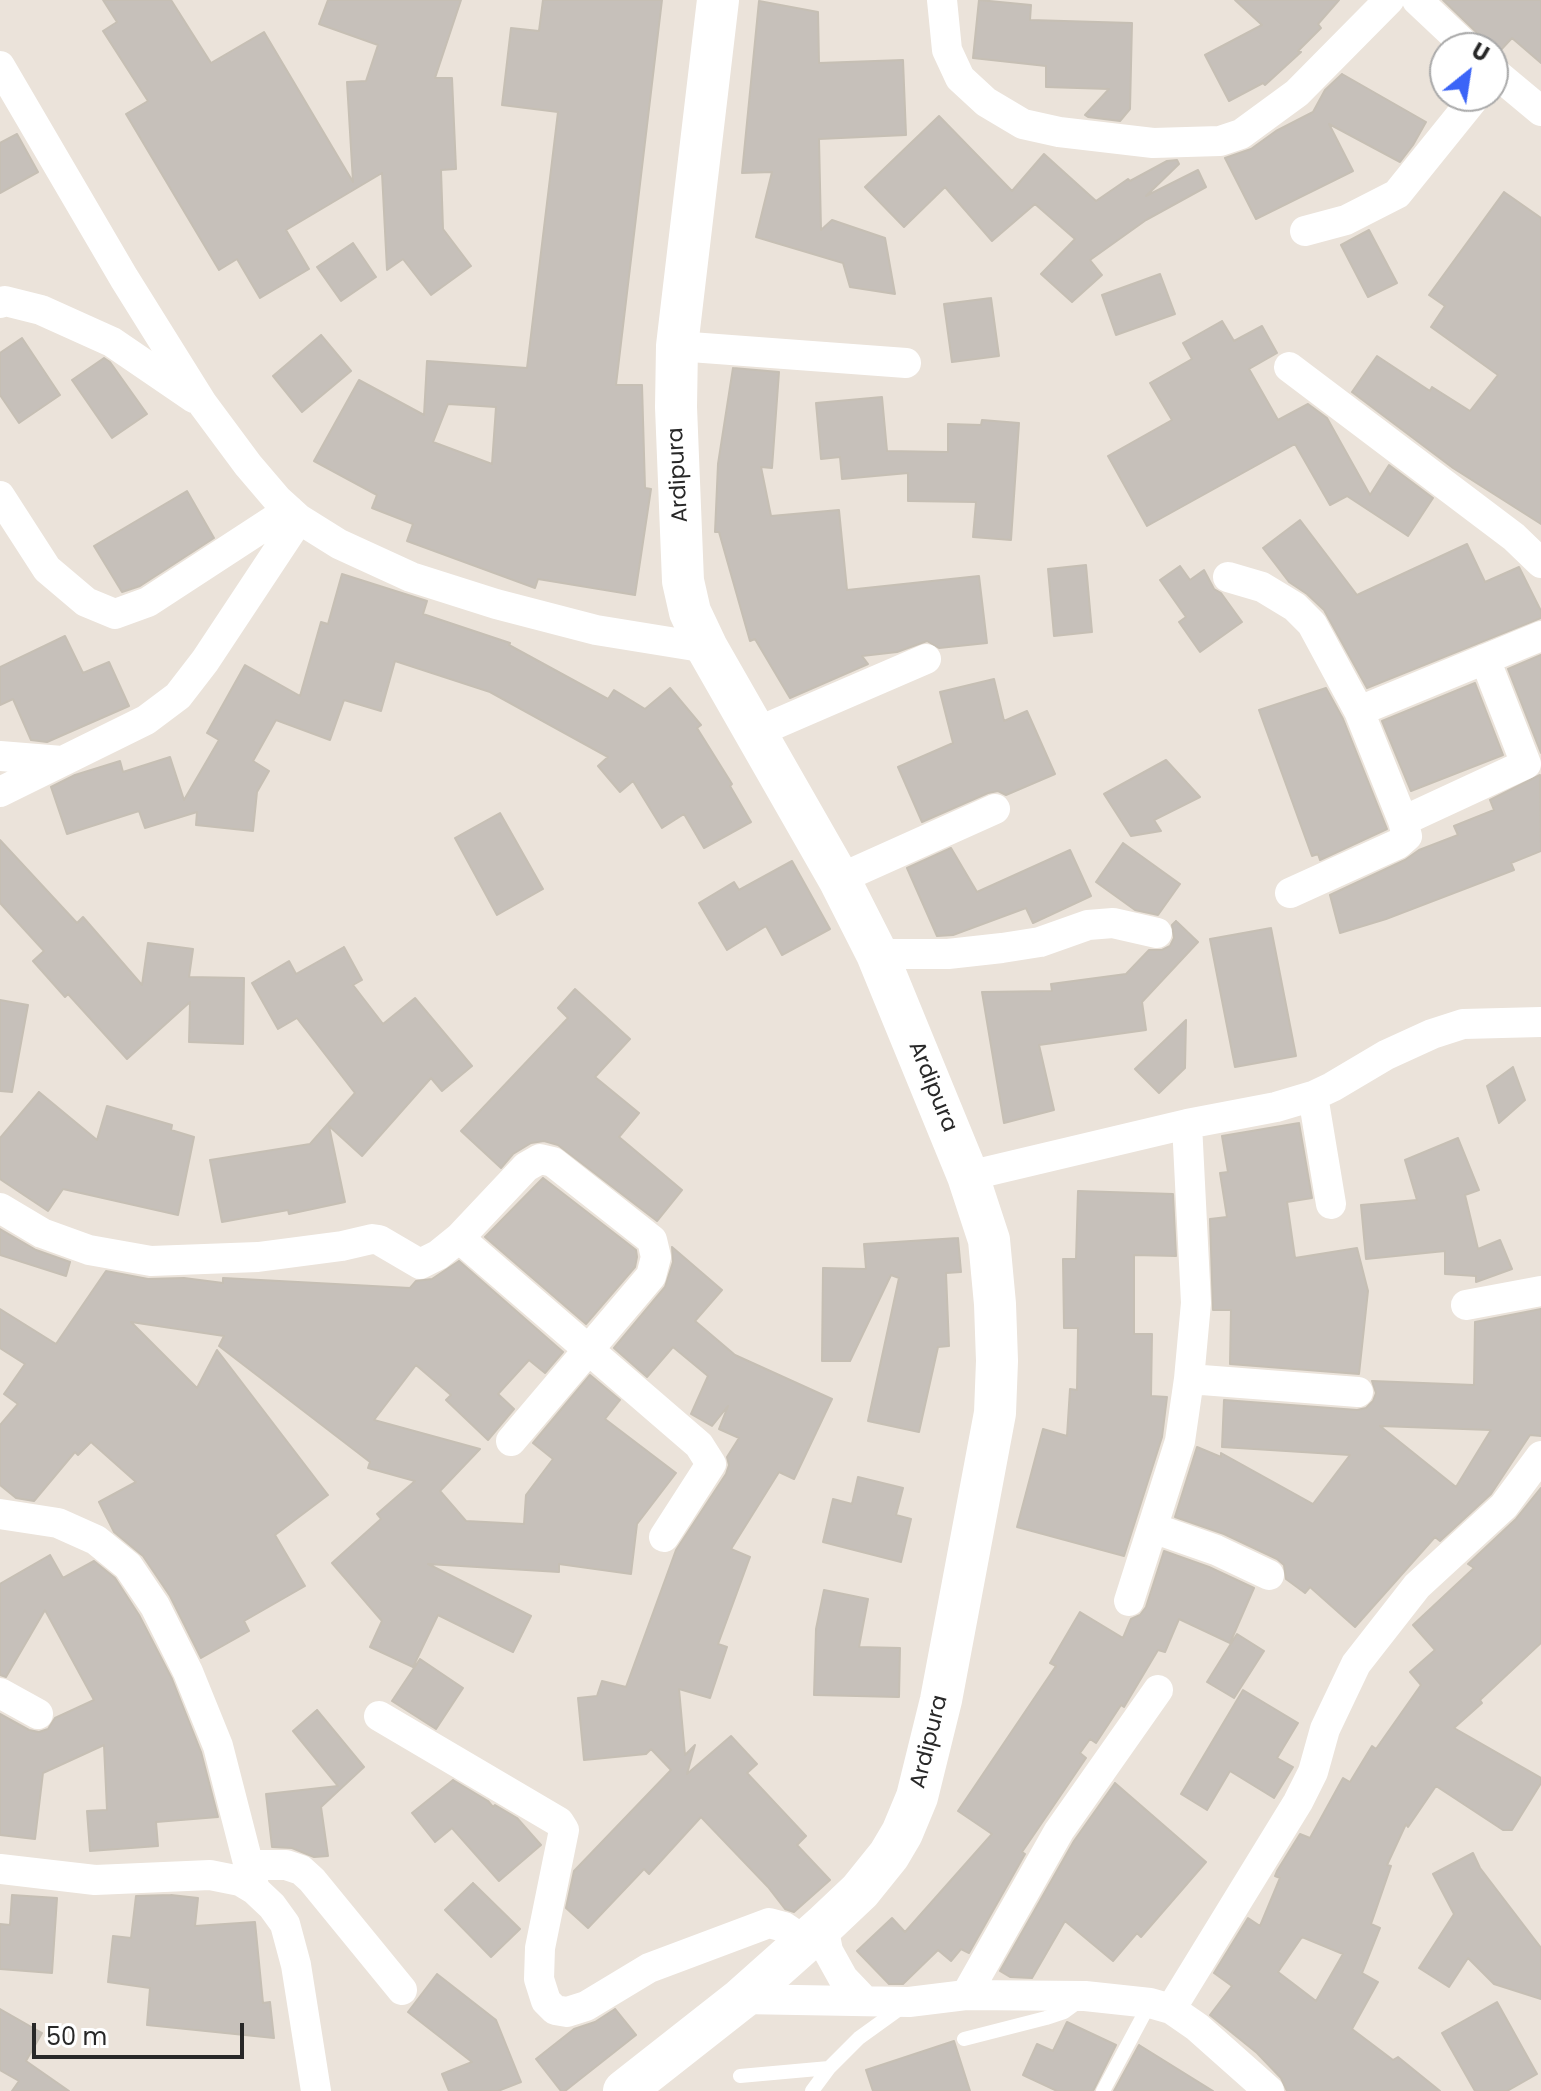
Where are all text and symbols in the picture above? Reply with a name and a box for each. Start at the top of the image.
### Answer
north arrow [1429,32,1509,112]
text: U [1466,35,1495,70]
street label: Ardipura [663,427,695,523]
street label: Ardipura [902,1038,962,1136]
street label: Ardipura [906,1693,954,1791]
scale bar [36,2007,248,2057]
text: 50 m [46,2020,107,2053]

